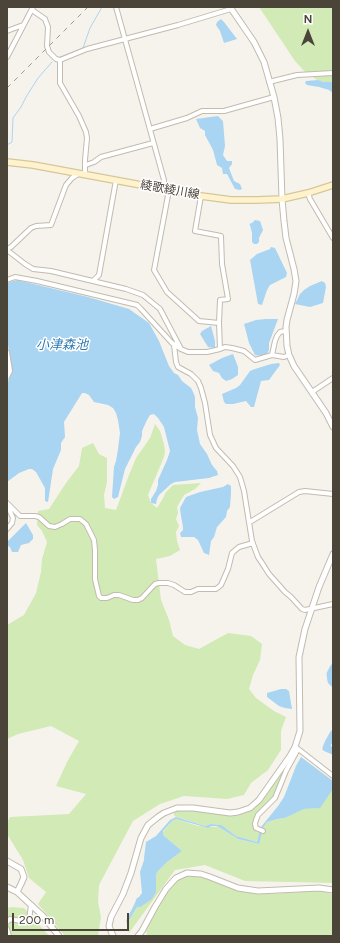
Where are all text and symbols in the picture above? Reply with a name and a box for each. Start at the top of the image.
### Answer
north arrow [288,12,328,52]
text: N [304,13,312,26]
street label: 綾歌綾川線 [139,178,201,202]
water label: 小津森池 [36,337,88,353]
scale bar [14,905,131,931]
text: 200 m [19,913,54,927]

